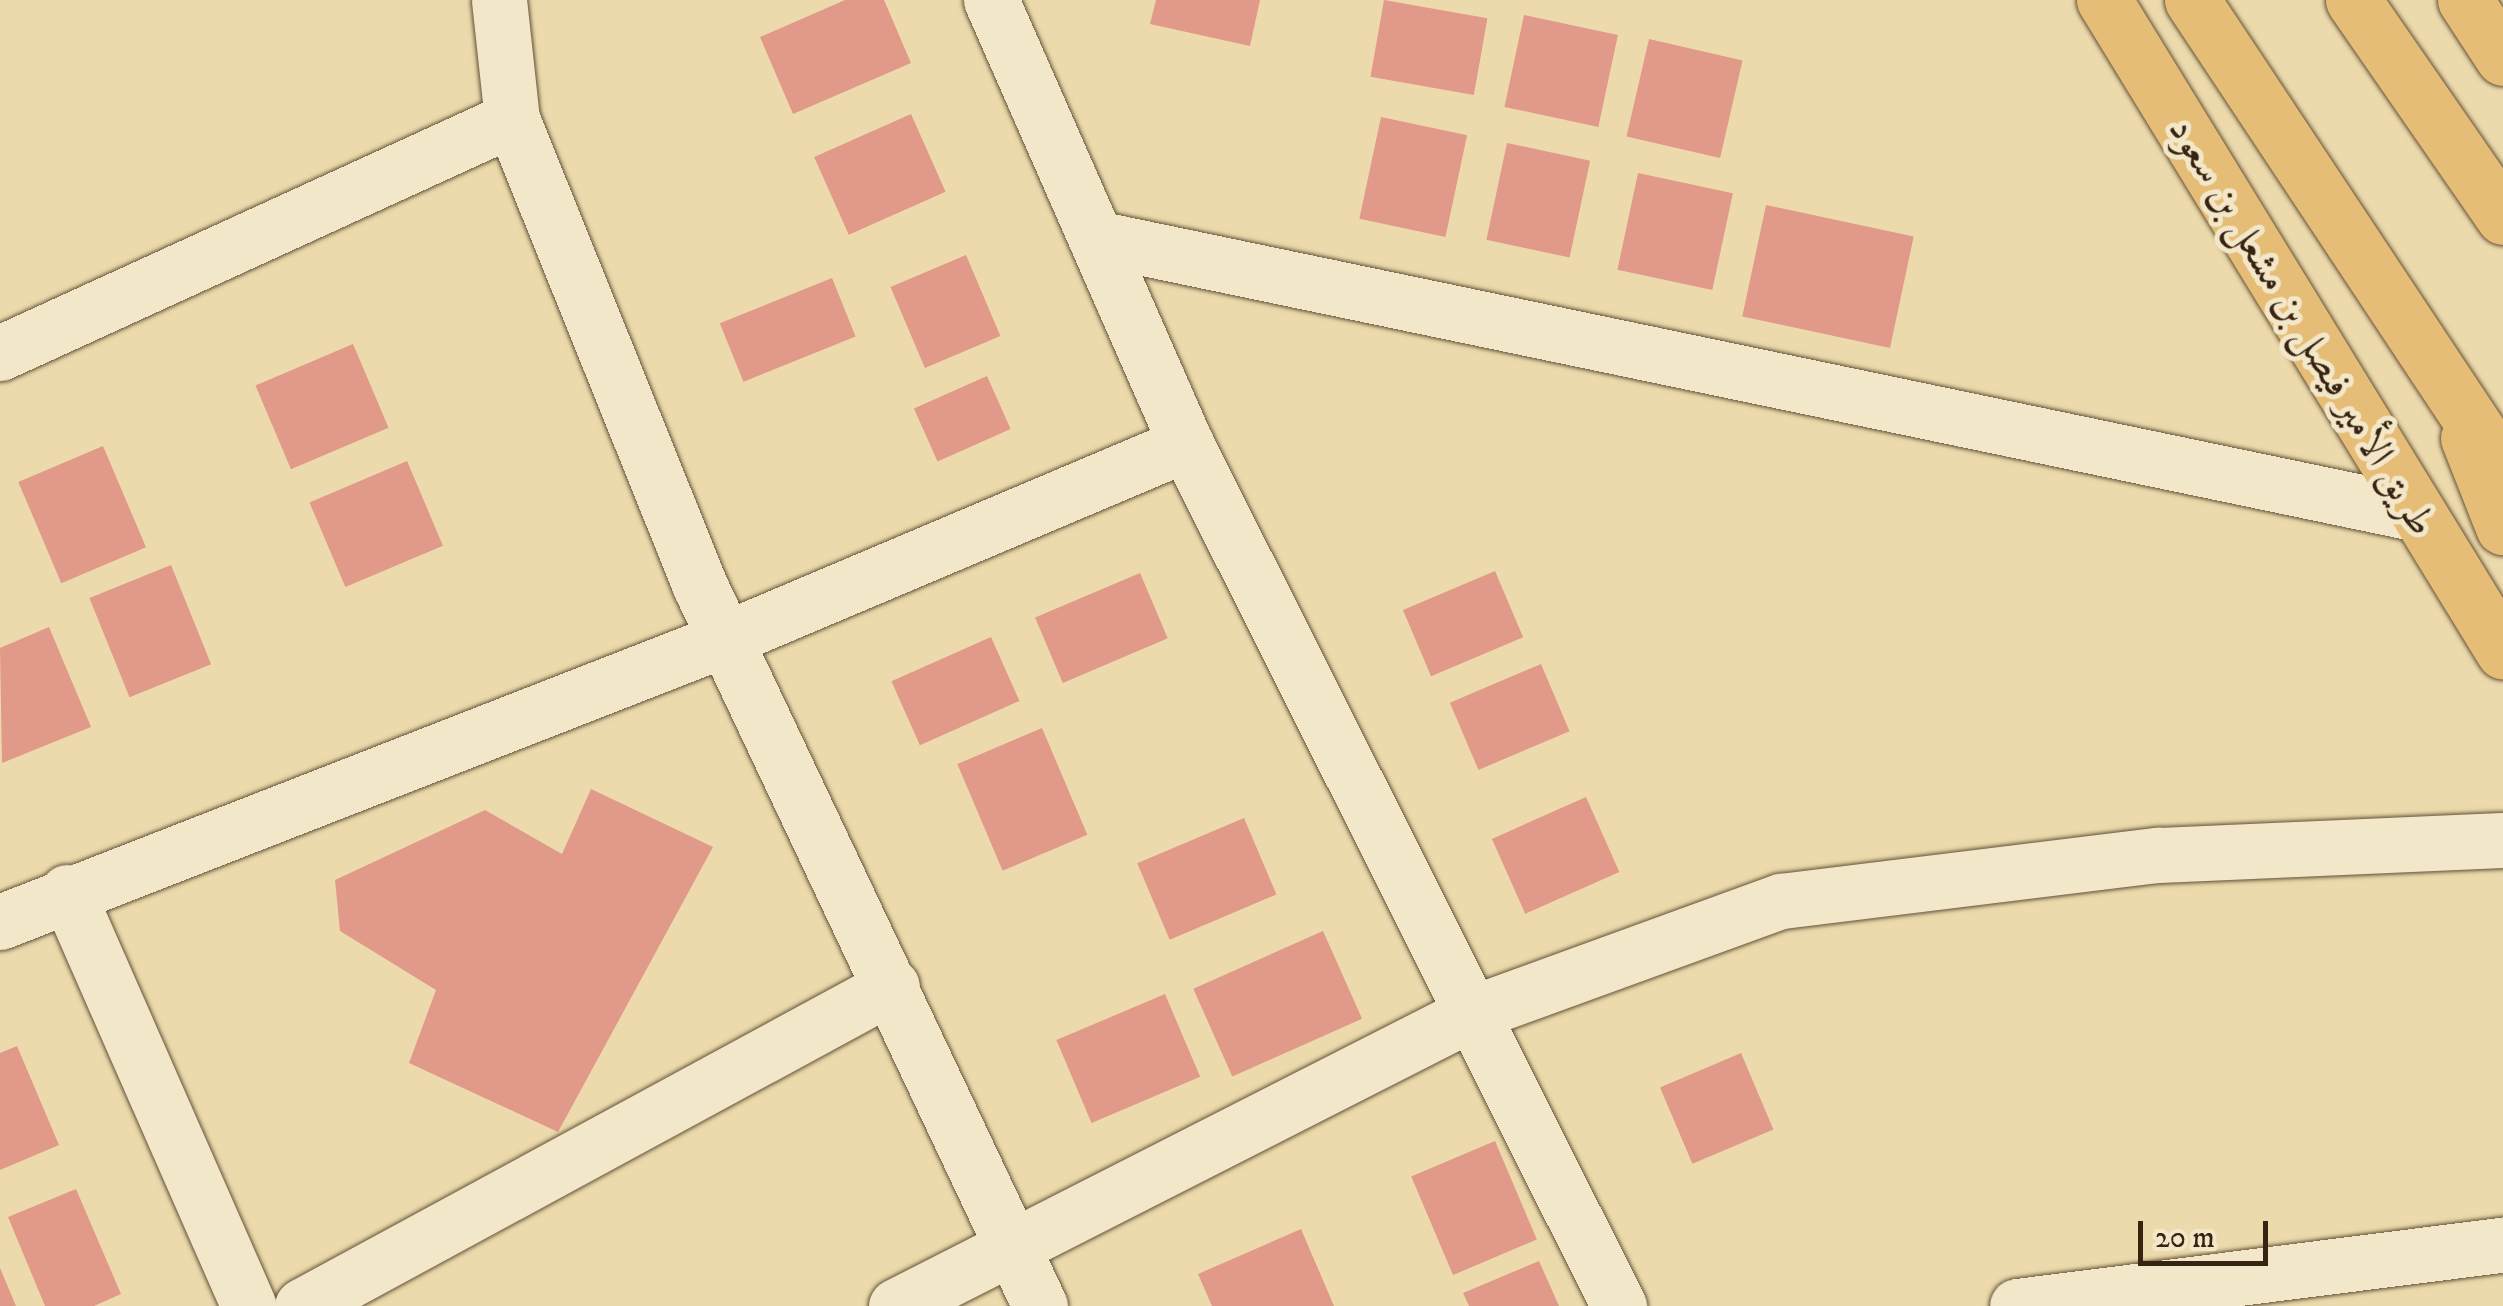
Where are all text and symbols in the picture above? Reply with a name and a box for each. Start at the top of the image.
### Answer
street label: طريق الأمير فيصل بن مشعل بن سعود [2157,109,2445,545]
scale bar [2143,1201,2273,1263]
text: 20 m [2155,1220,2215,1257]

